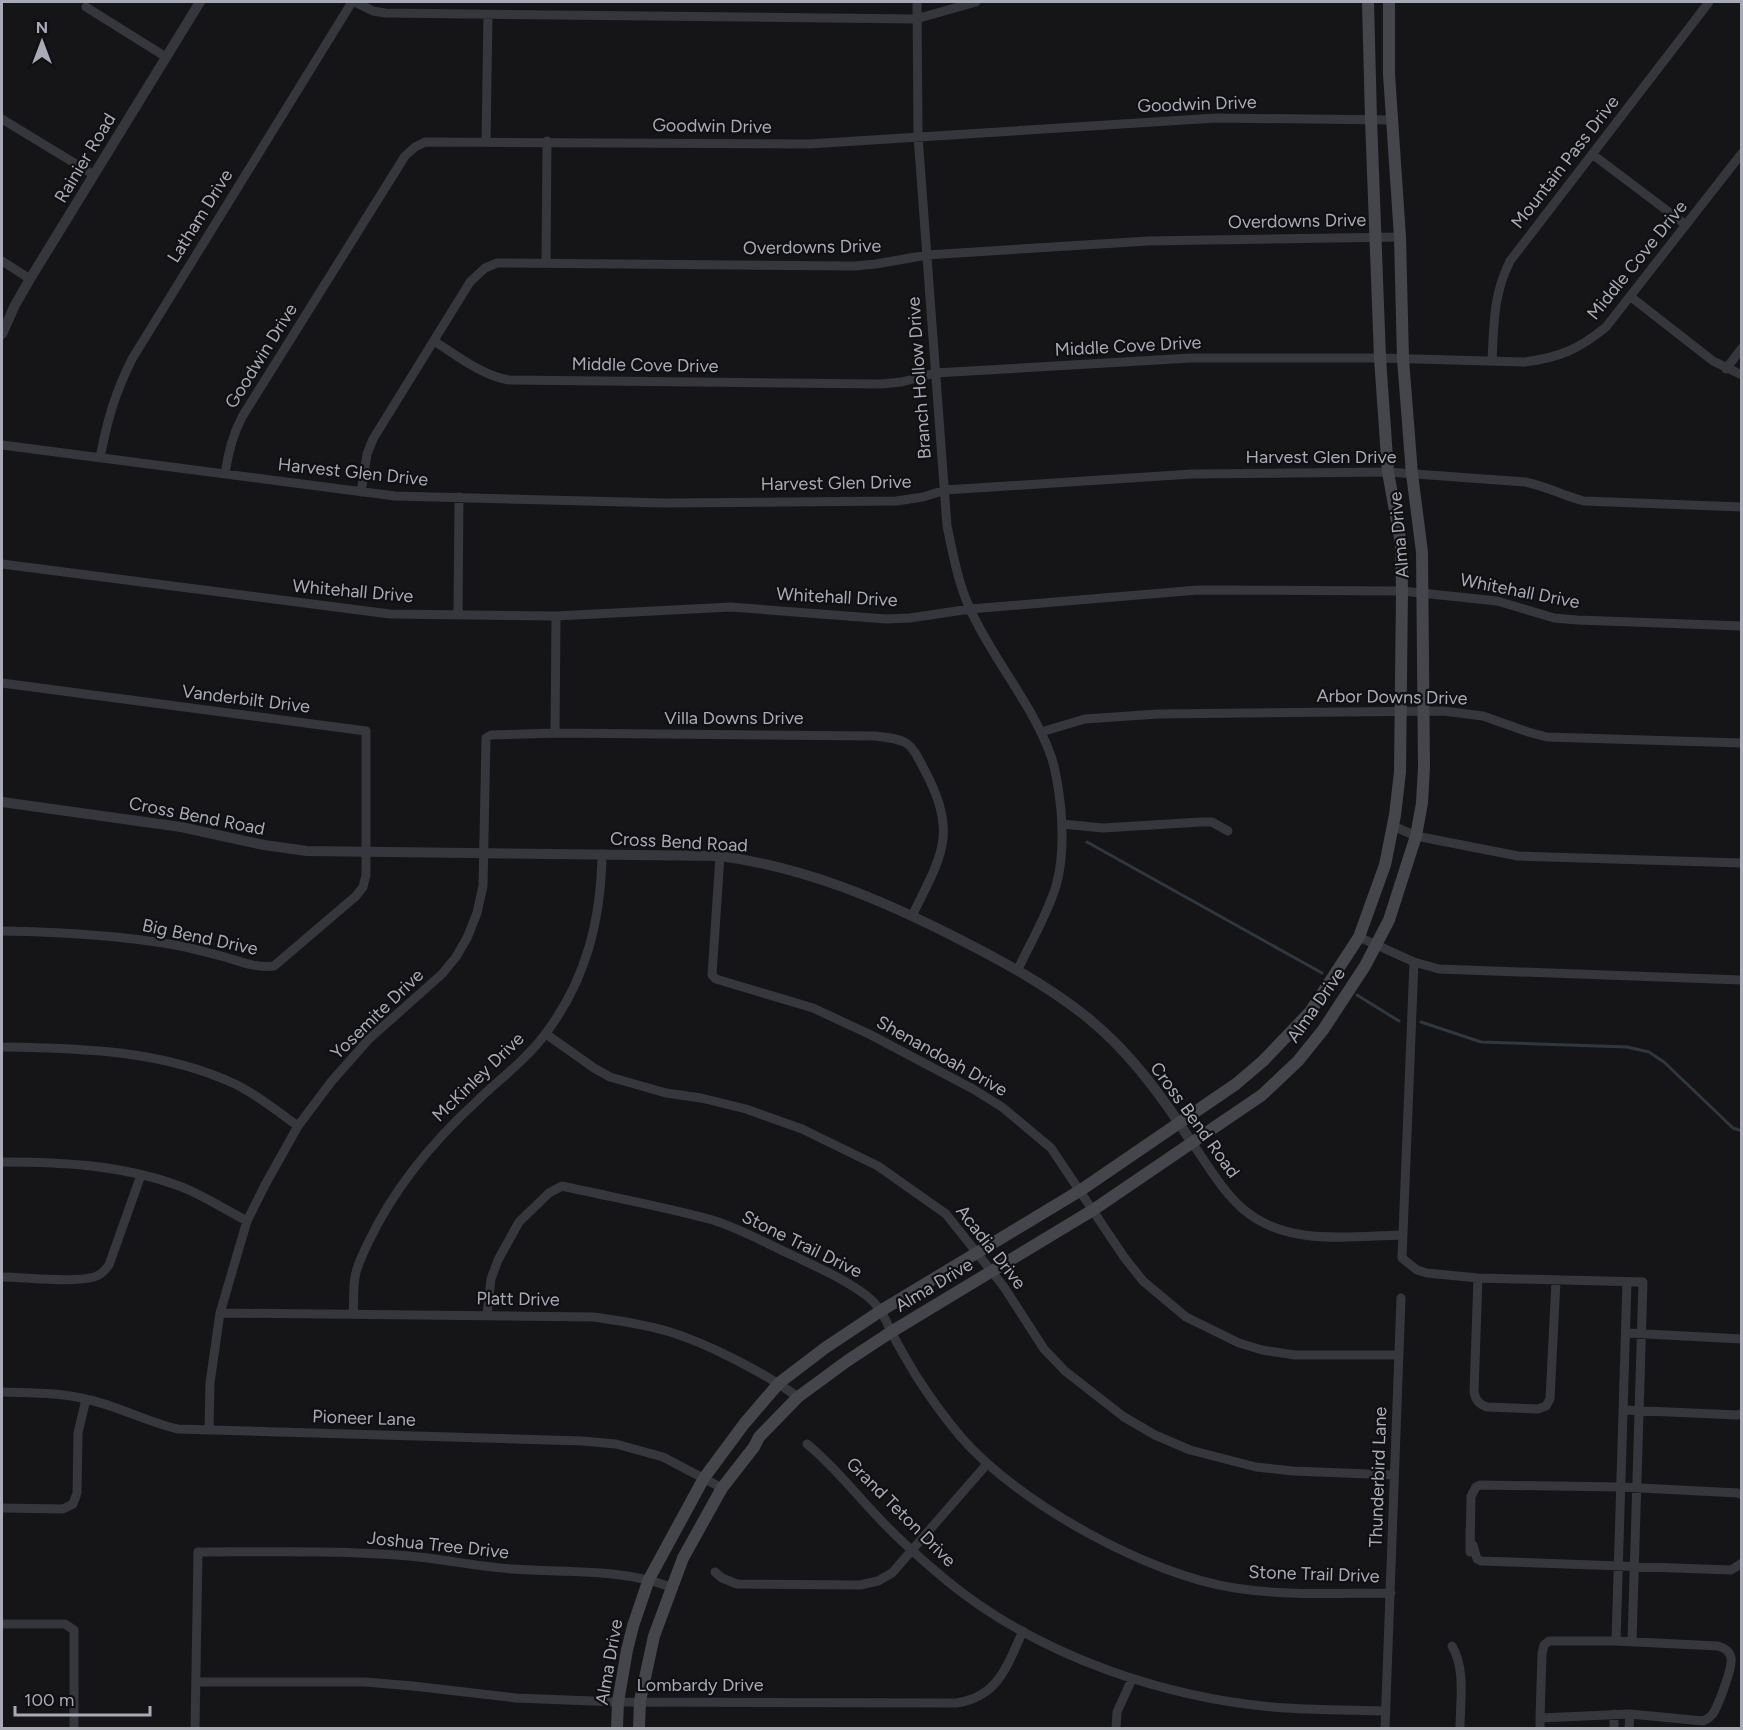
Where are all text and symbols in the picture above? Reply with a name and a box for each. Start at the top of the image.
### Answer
north arrow [12,12,72,72]
text: N [36,18,48,37]
street label: Goodwin Drive [1137,91,1257,117]
street label: Mountain Pass Drive [1506,91,1624,233]
street label: Rainier Road [50,109,120,207]
street label: Goodwin Drive [652,114,772,138]
street label: Latham Drive [163,165,237,267]
street label: Middle Cove Drive [1582,196,1692,324]
street label: Overdowns Drive [1228,209,1367,233]
street label: Overdowns Drive [743,235,882,259]
street label: Branch Hollow Drive [902,296,936,460]
street label: Goodwin Drive [220,299,302,413]
street label: Middle Cove Drive [1054,331,1202,361]
street label: Middle Cove Drive [571,353,719,377]
street label: Harvest Glen Drive [1246,446,1397,468]
street label: Harvest Glen Drive [277,453,429,491]
street label: Harvest Glen Drive [760,471,912,495]
street label: Alma Drive [1384,491,1414,579]
street label: Whitehall Drive [1458,569,1582,613]
street label: Whitehall Drive [292,575,415,607]
street label: Whitehall Drive [776,583,898,611]
street label: Vanderbilt Drive [181,680,312,718]
street label: Arbor Downs Drive [1316,685,1468,709]
street label: Villa Downs Drive [664,707,804,729]
street label: Cross Bend Road [127,792,267,840]
street label: Cross Bend Road [610,827,748,857]
street label: Big Bend Drive [140,914,260,960]
street label: Alma Drive [1282,963,1350,1047]
street label: Yosemite Drive [326,964,428,1064]
street label: Shenandoah Drive [873,1011,1012,1101]
street label: McKinley Drive [427,1028,529,1126]
street label: Cross Bend Road [1146,1058,1244,1182]
street label: Acadia Drive [951,1200,1031,1294]
street label: Stone Trail Drive [738,1205,866,1283]
street label: Alma Drive [891,1253,977,1317]
street label: Platt Drive [476,1287,560,1311]
street label: Pioneer Lane [312,1405,416,1431]
street label: Thunderbird Lane [1365,1406,1391,1548]
street label: Grand Teton Drive [842,1453,960,1571]
street label: Joshua Tree Drive [366,1527,510,1563]
street label: Stone Trail Drive [1248,1561,1380,1587]
street label: Alma Drive [591,1617,627,1707]
street label: Lombardy Drive [636,1674,764,1696]
scale bar [15,1679,150,1717]
text: 100 m [24,1689,74,1711]

